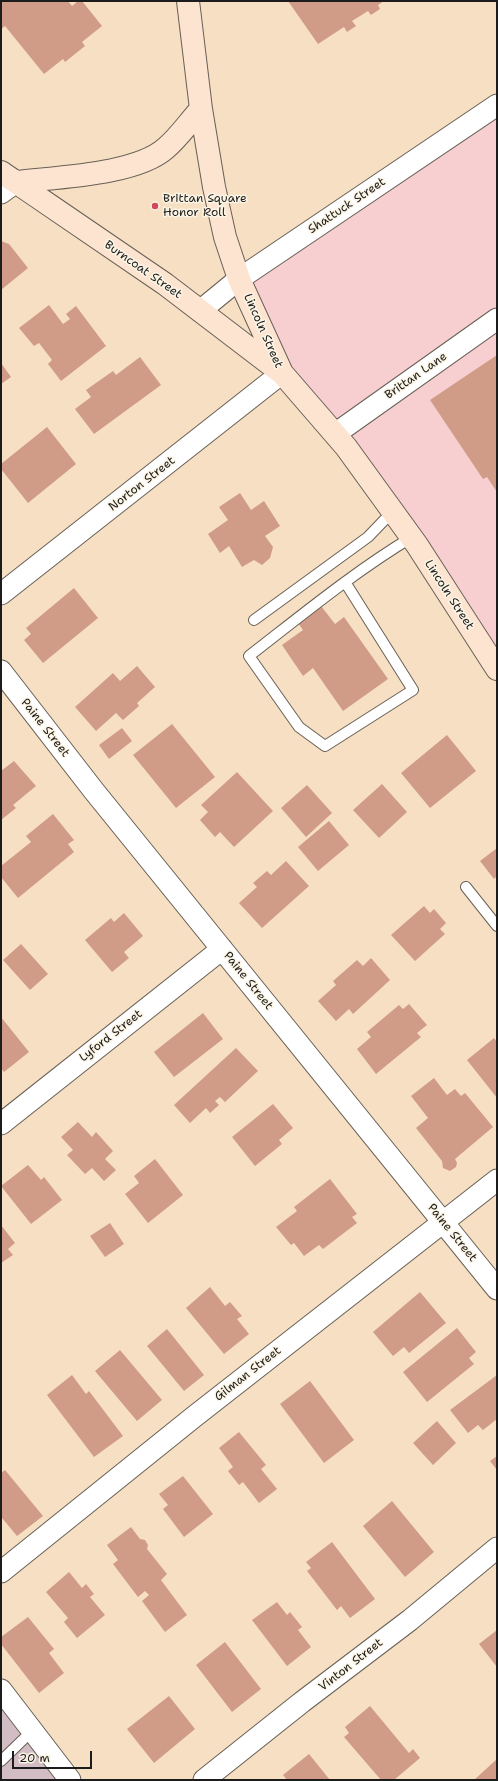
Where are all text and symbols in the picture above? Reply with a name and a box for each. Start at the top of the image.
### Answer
street label: Shattuck Street [306,175,388,237]
place label: Brittan Square Honor Roll [163,192,247,220]
marker: Brittan Square Honor Roll [150,201,160,211]
street label: Burncoat Street [101,238,185,302]
street label: Lincoln Street [240,291,286,371]
street label: Brittan Lane [382,349,450,403]
street label: Norton Street [106,454,178,514]
street label: Lincoln Street [421,557,477,633]
street label: Paine Street [18,696,72,760]
street label: Paine Street [220,949,276,1013]
street label: Lyford Street [77,1007,145,1065]
street label: Paine Street [424,1201,480,1265]
street label: Gilman Street [212,1344,284,1404]
street label: Vinton Street [316,1636,386,1694]
scale bar [14,1743,94,1769]
text: 20 m [19,1750,50,1766]

